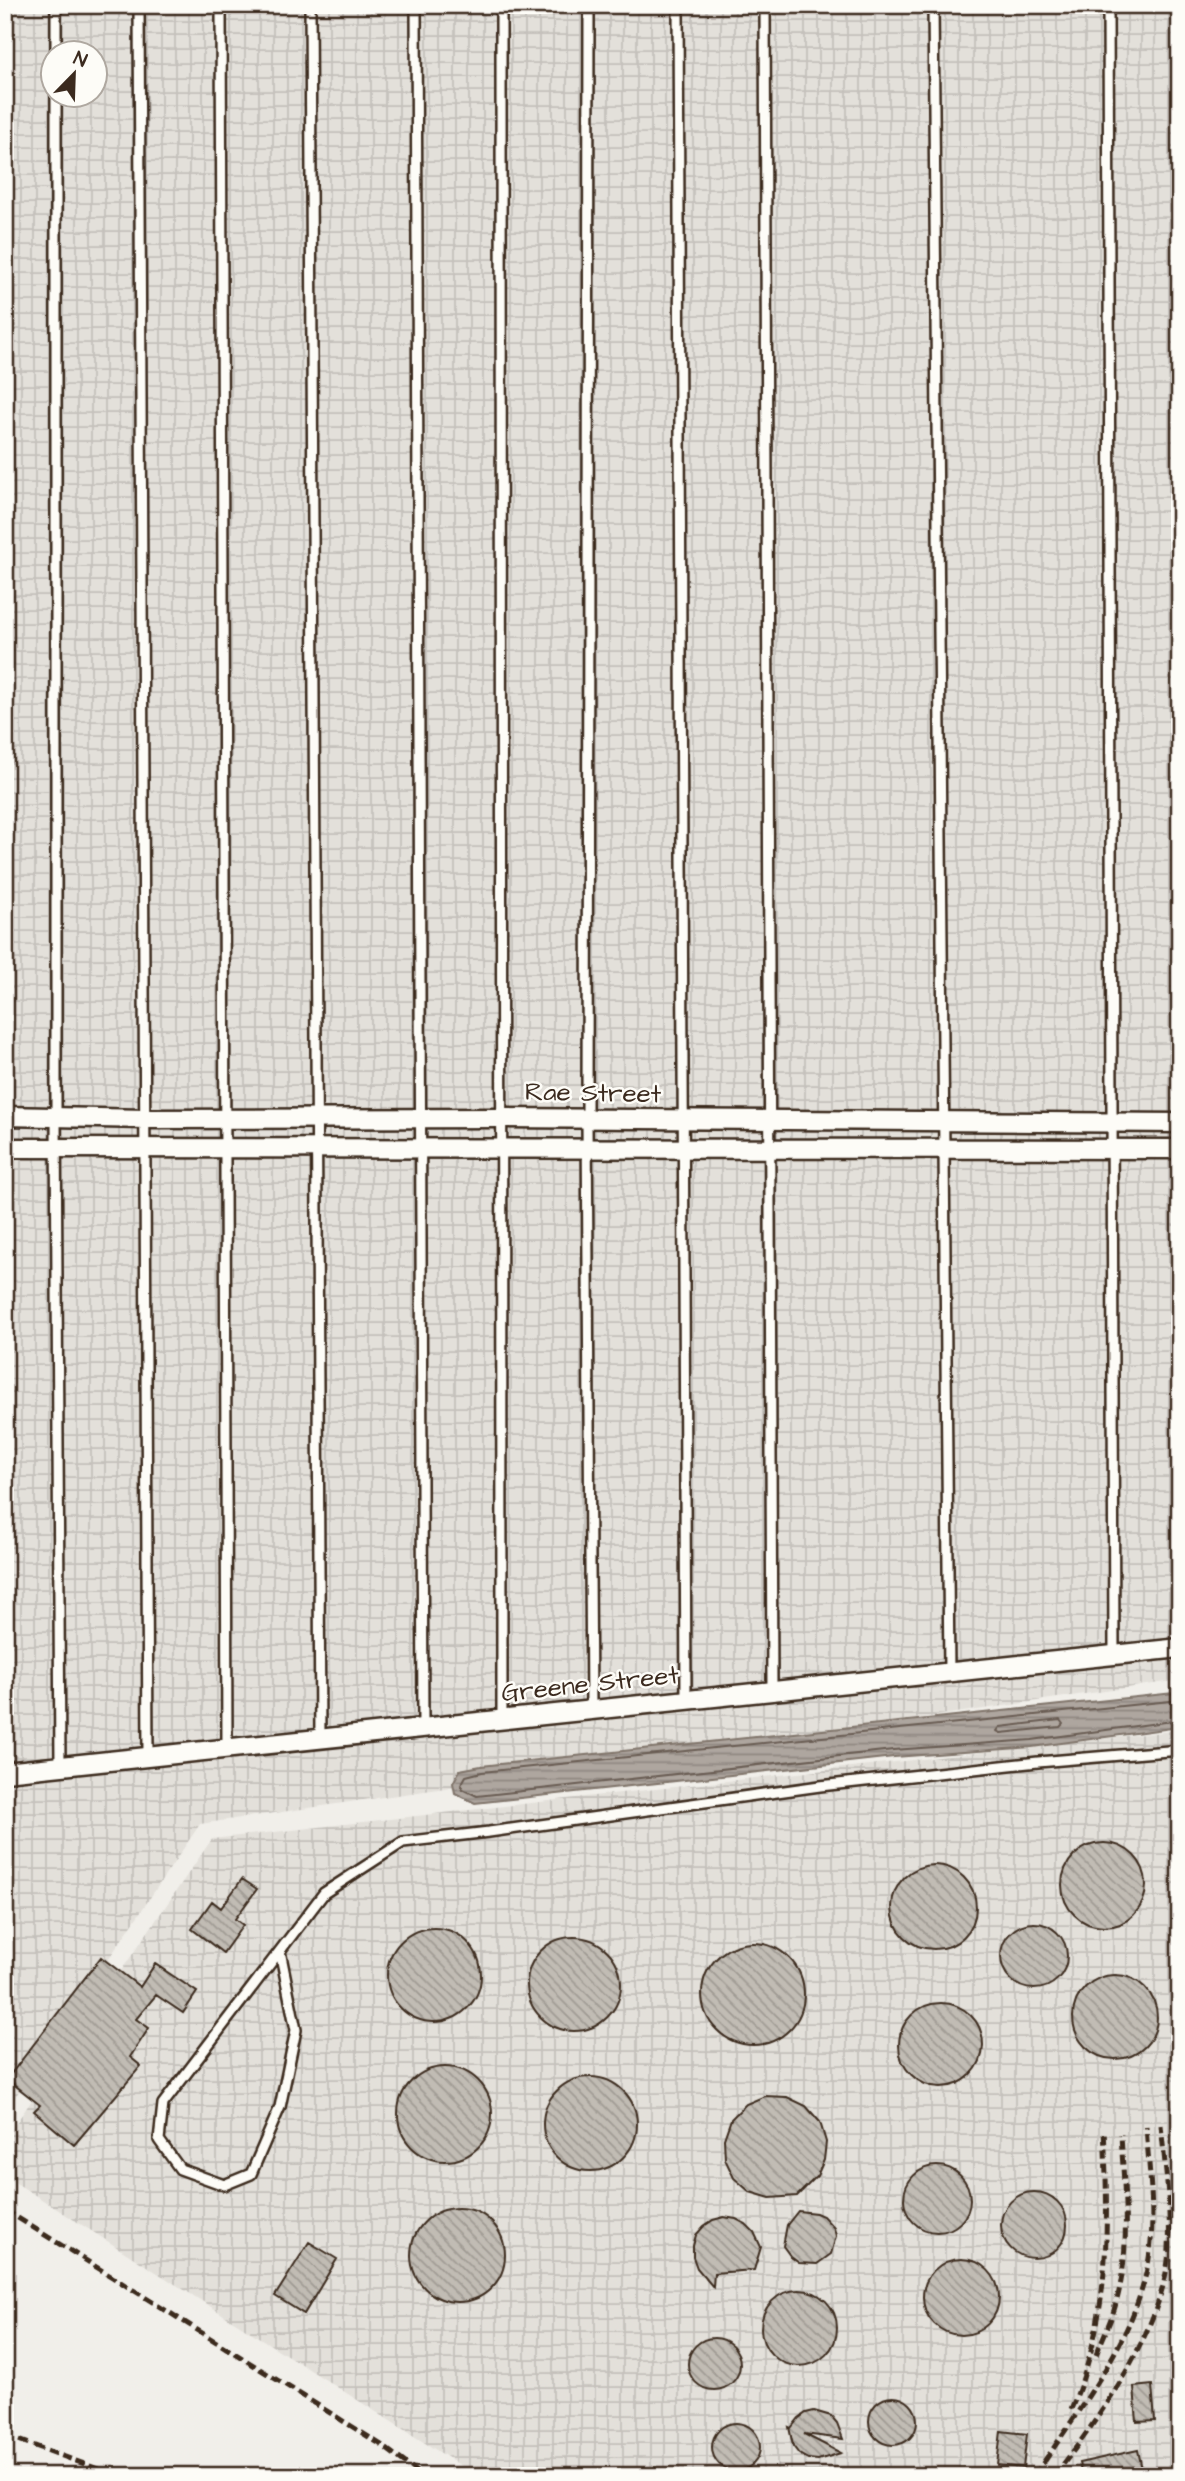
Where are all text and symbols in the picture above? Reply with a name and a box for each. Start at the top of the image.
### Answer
north arrow [38,38,108,108]
text: N [69,45,91,75]
street label: Rae Street [524,1074,662,1112]
street label: Greene Street [500,1657,681,1711]

